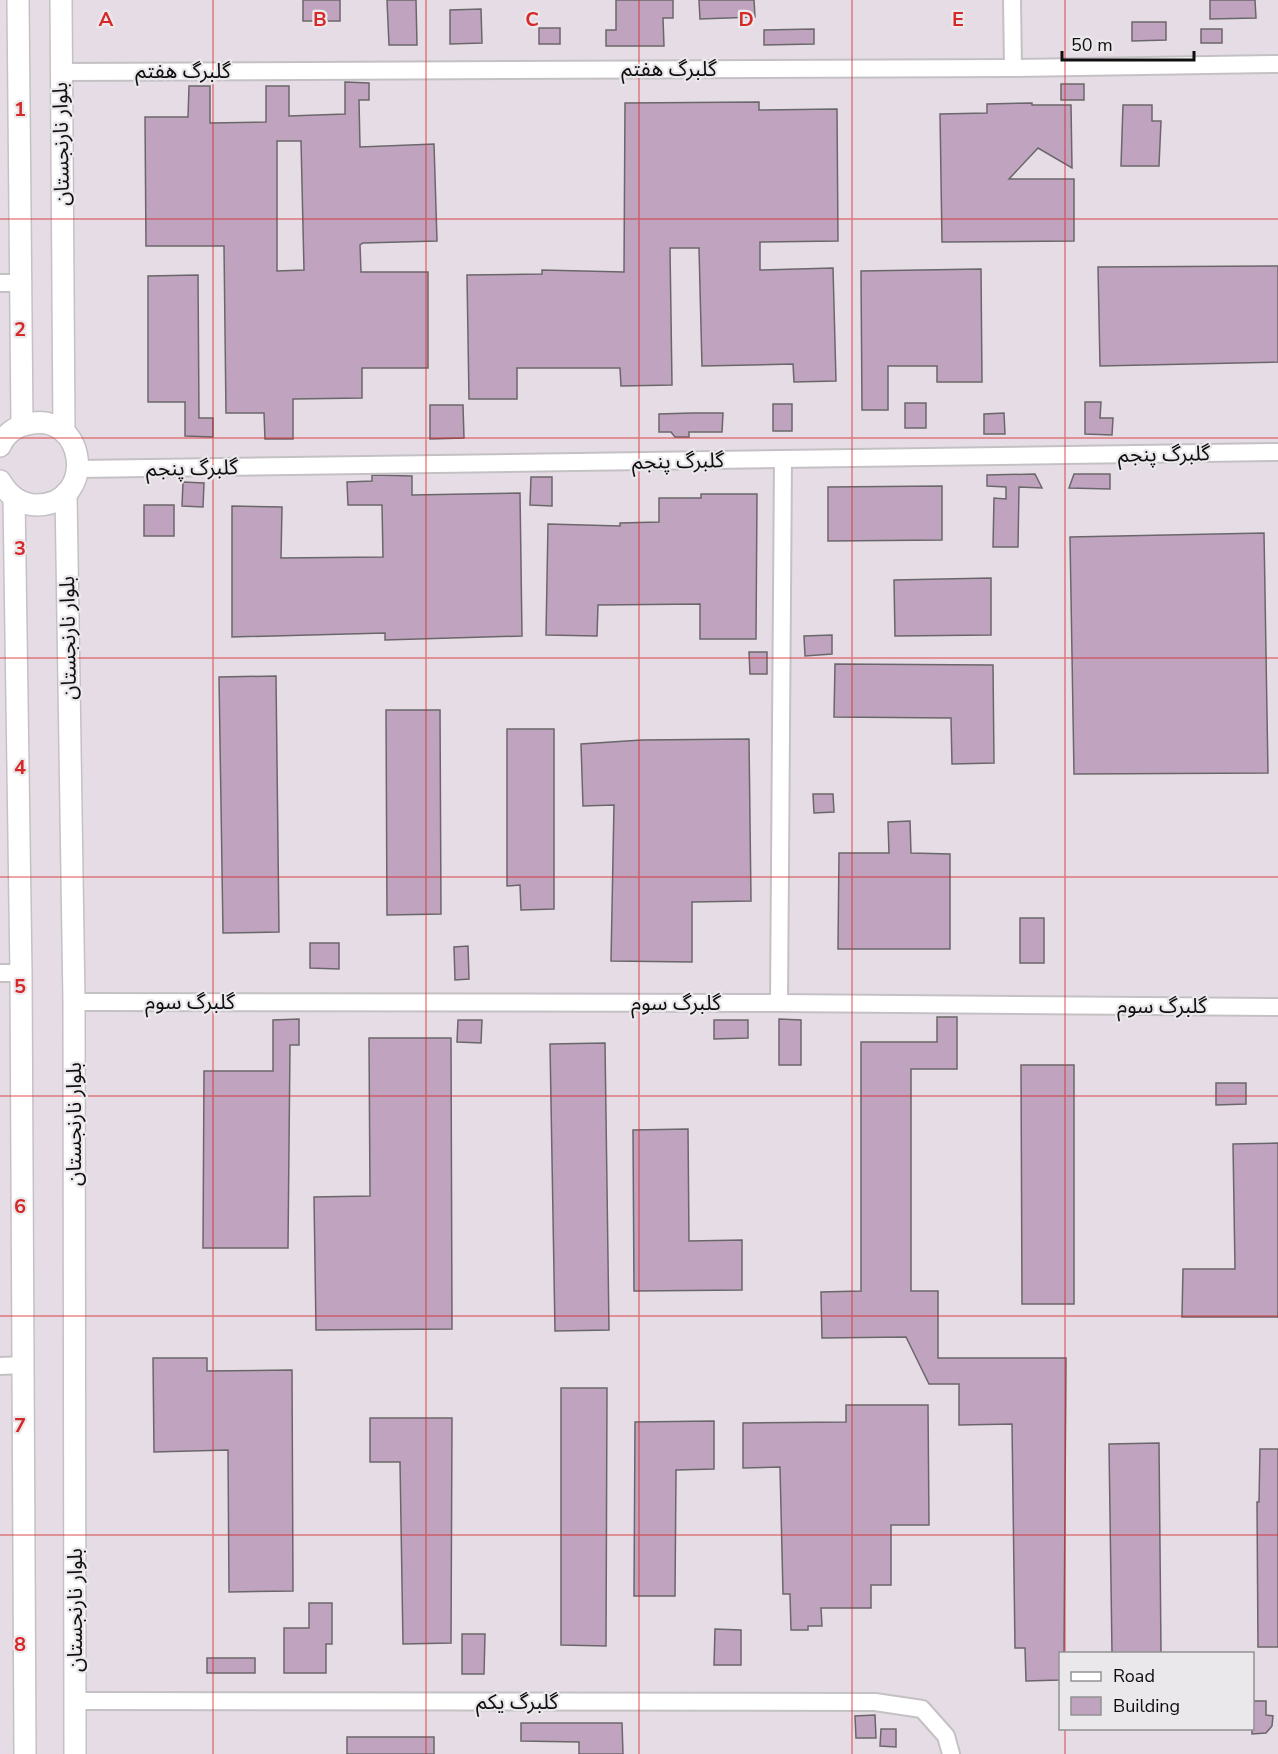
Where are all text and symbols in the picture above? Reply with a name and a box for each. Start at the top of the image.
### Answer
text: A [99,6,114,33]
text: B [313,6,327,33]
text: C [525,6,539,33]
text: D [738,6,754,33]
text: E [952,6,964,33]
scale bar [1062,24,1194,62]
text: 50 m [1071,33,1113,57]
street label: گلبرگ هفتم [621,55,717,84]
street label: گلبرگ هفتم [135,57,231,86]
street label: بلوار نارنجستان [46,82,76,206]
text: 1 [14,96,26,123]
text: 2 [14,316,26,343]
street label: گلبرگ پنجم [1118,439,1211,470]
street label: گلبرگ پنجم [632,446,725,477]
street label: گلبرگ پنجم [146,453,239,484]
text: 3 [14,535,26,562]
street label: بلوار نارنجستان [53,576,83,700]
text: 4 [14,754,26,781]
text: 5 [14,973,26,1000]
street label: گلبرگ سوم [145,988,235,1018]
street label: گلبرگ سوم [631,989,721,1019]
street label: گلبرگ سوم [1117,992,1207,1022]
street label: بلوار نارنجستان [60,1062,88,1186]
text: 6 [14,1193,26,1220]
text: 7 [14,1412,26,1439]
street label: بلوار نارنجستان [61,1548,89,1672]
text: 8 [14,1631,26,1658]
legend [1059,1652,1254,1730]
text: Road [1113,1664,1155,1688]
street label: گلبرگ یکم [476,1688,558,1717]
text: Building [1113,1694,1180,1718]

